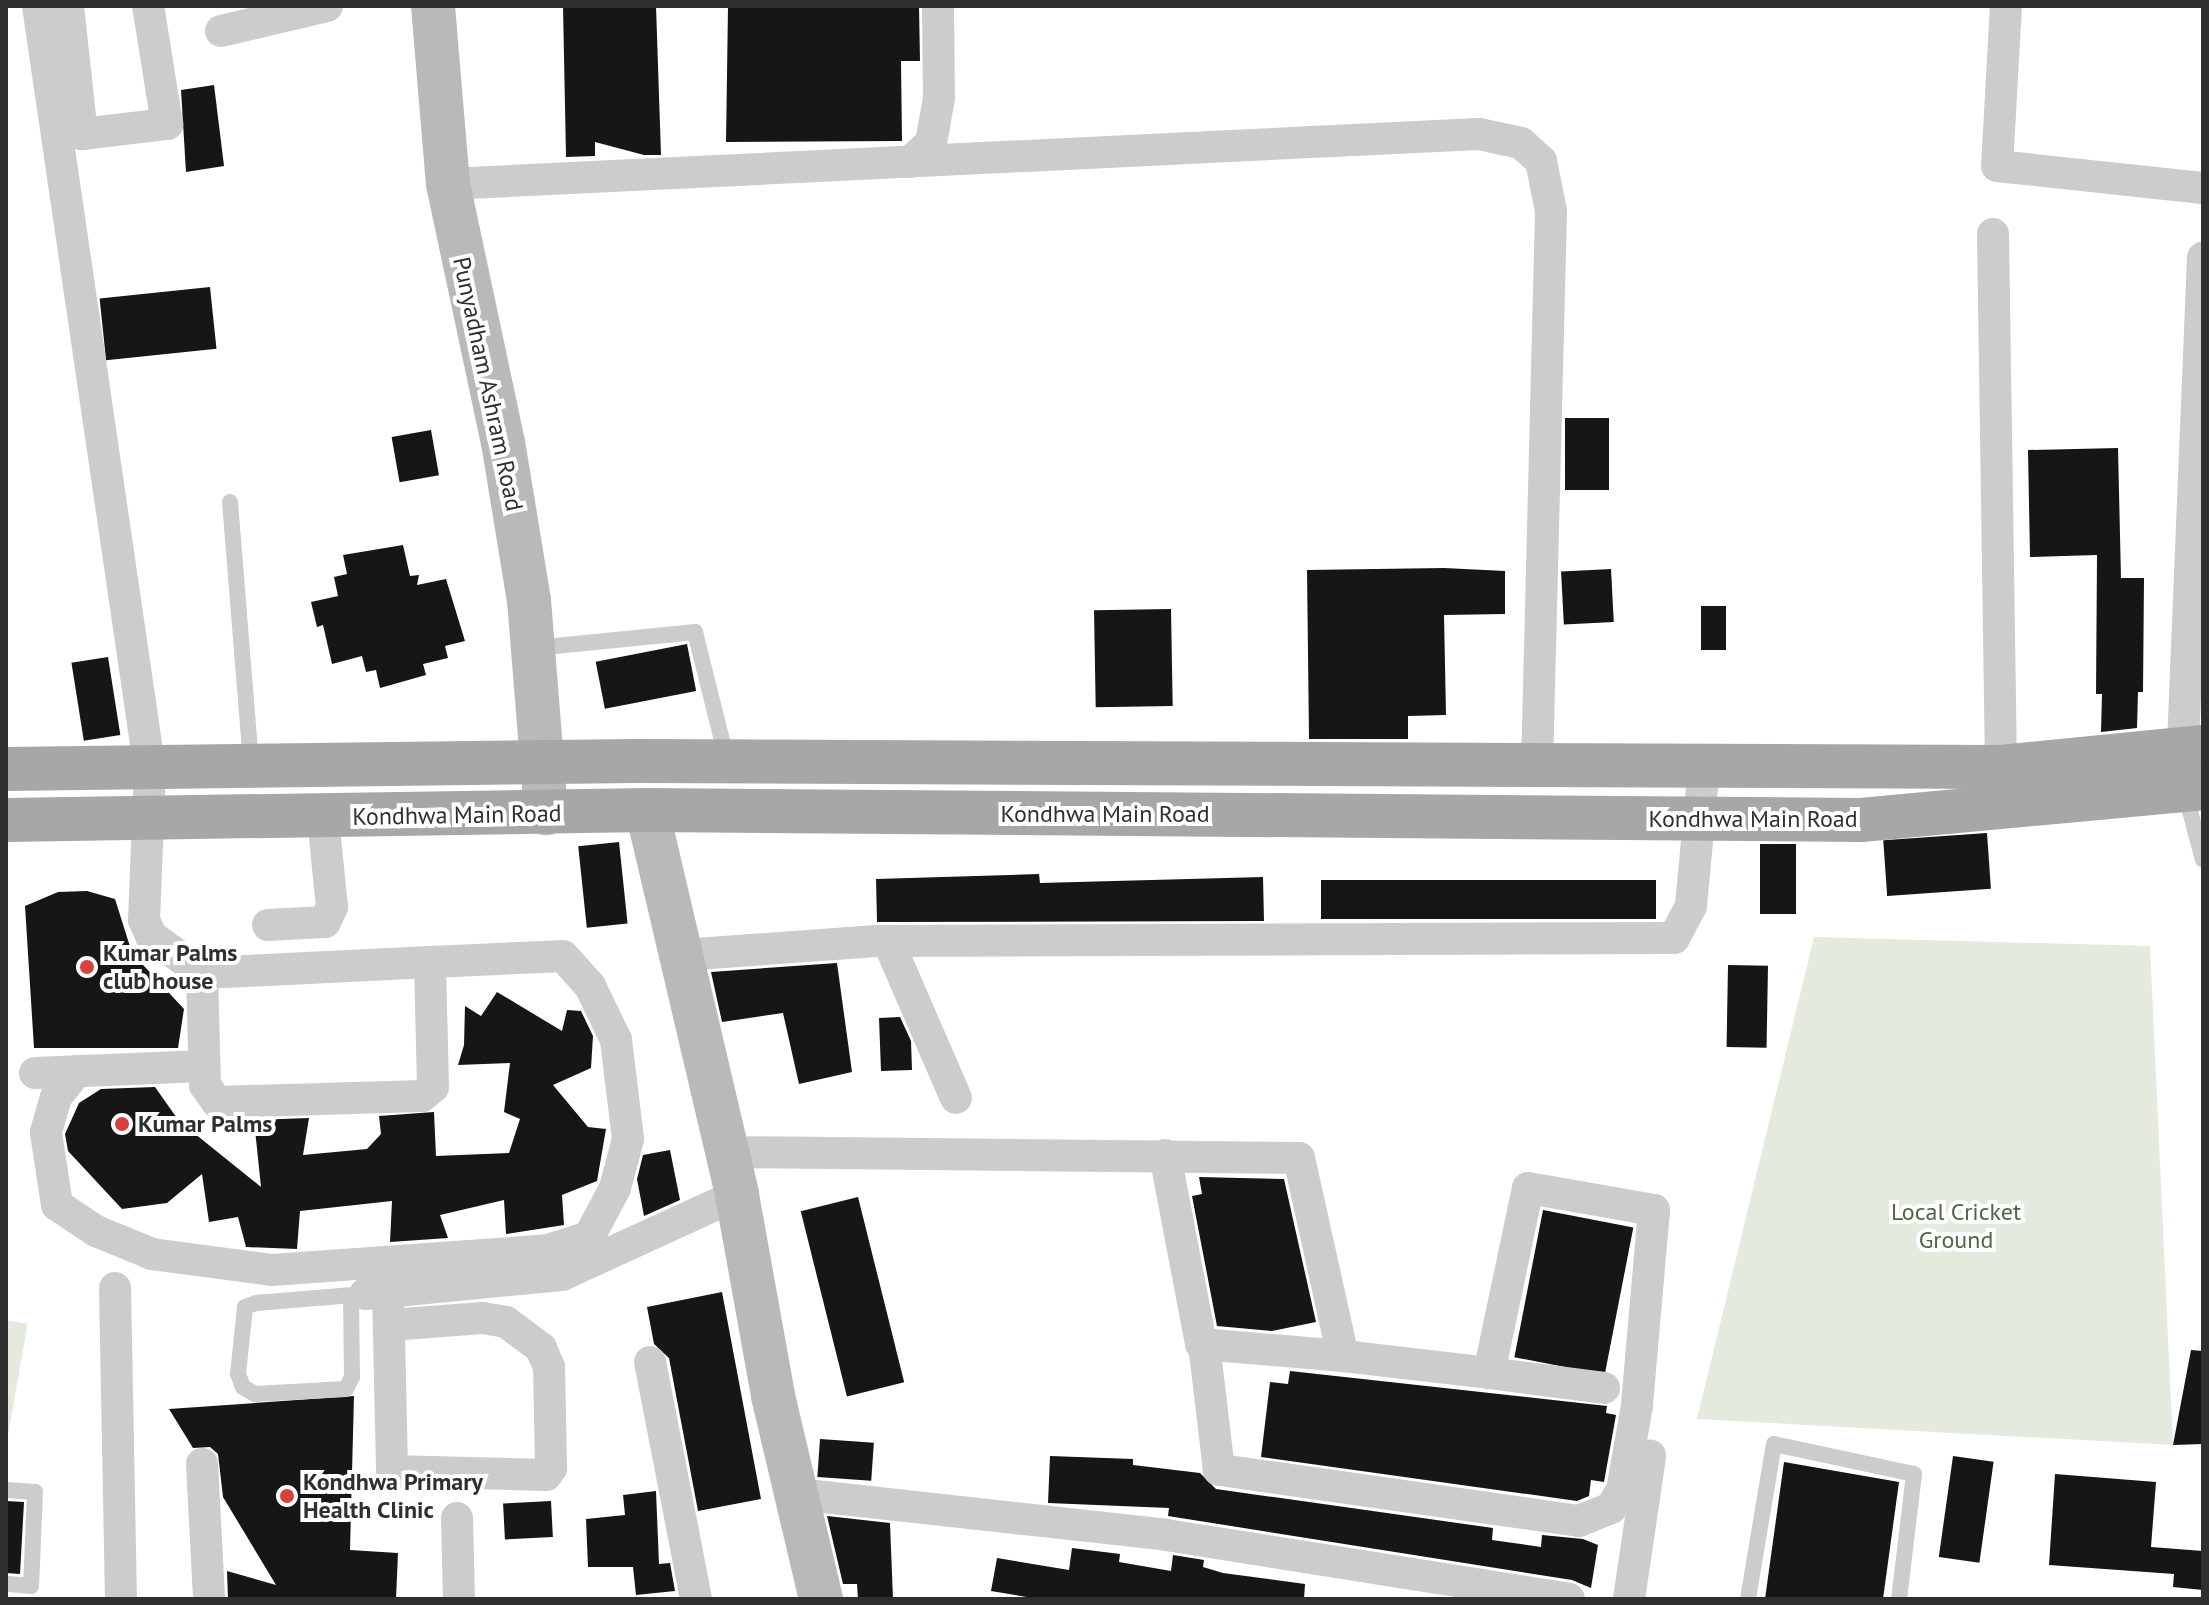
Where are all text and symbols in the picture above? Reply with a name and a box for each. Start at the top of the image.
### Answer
street label: Punyadham Ashram Road [447,254,529,514]
street label: Kondhwa Main Road [352,799,562,831]
street label: Kondhwa Main Road [1000,800,1210,828]
street label: Kondhwa Main Road [1648,805,1858,833]
place label: Kumar Palms club house [103,939,237,995]
marker: Kumar Palms club house [78,958,96,976]
place label: Kumar Palms [138,1110,272,1138]
marker: Kumar Palms [113,1115,131,1133]
park label: Local Cricket Ground [1891,1198,2021,1254]
place label: Kondhwa Primary Health Clinic [303,1468,483,1524]
marker: Kondhwa Primary Health Clinic [278,1487,296,1505]

